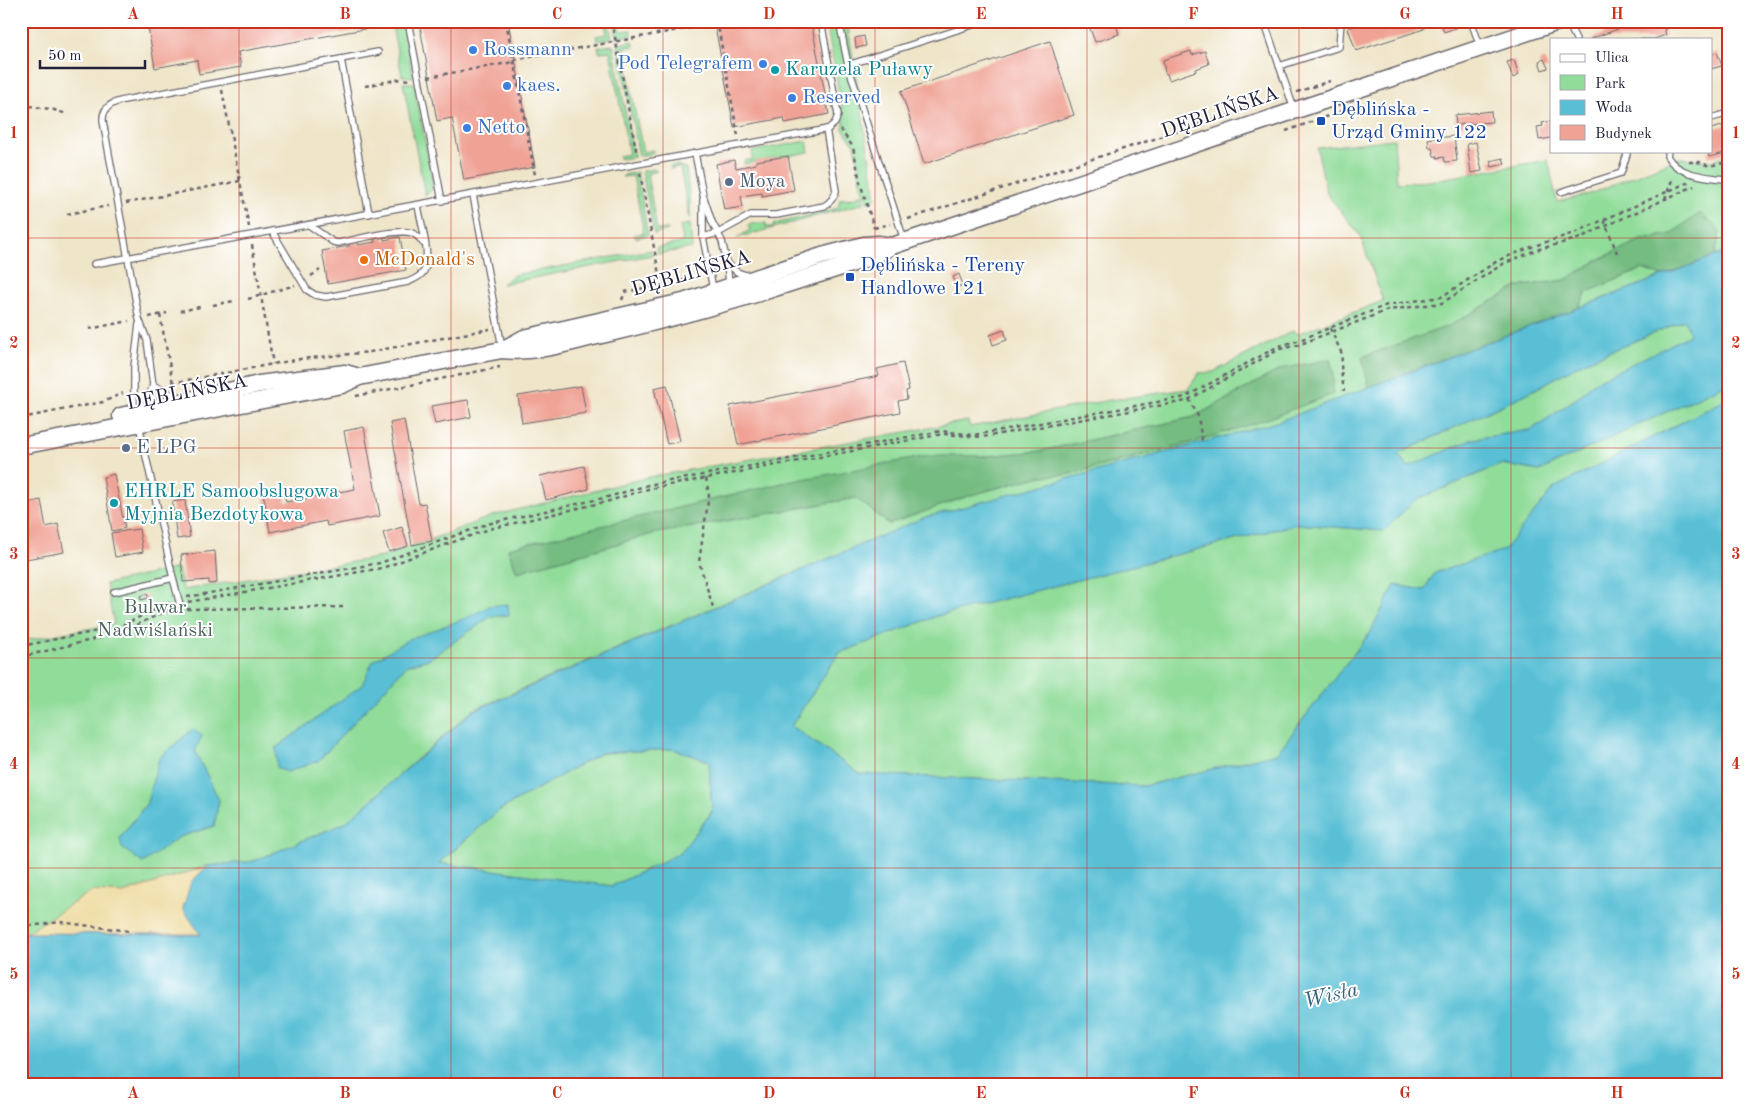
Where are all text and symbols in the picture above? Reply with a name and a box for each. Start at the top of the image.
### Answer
text: A [127,7,139,23]
text: B [339,7,351,23]
text: C [552,7,562,23]
text: D [763,7,775,23]
text: E [975,7,987,23]
text: F [1188,7,1199,23]
text: G [1399,7,1411,23]
text: H [1610,7,1624,23]
scale bar [40,38,145,70]
legend [1550,38,1712,152]
place label: Rossmann [483,40,572,60]
marker: Rossmann [467,44,479,56]
text: 50 m [48,49,82,64]
text: Ulica [1595,51,1629,66]
place label: Pod Telegrafem [617,54,753,74]
marker: Pod Telegrafem [757,58,769,70]
place label: Karuzela Puławy [785,60,933,80]
marker: Karuzela Puławy [769,64,781,76]
place label: kaes. [517,76,561,96]
text: Park [1595,77,1626,92]
marker: kaes. [501,80,513,92]
street label: DĘBLIŃSKA [1157,80,1281,142]
place label: Reserved [802,88,881,108]
marker: Reserved [786,92,798,104]
place label: Dęblińska - Urząd Gminy 122 [1331,100,1487,143]
text: Woda [1595,101,1633,116]
marker: Dęblińska - Urząd Gminy 122 [1315,115,1327,127]
place label: Netto [477,118,526,138]
marker: Netto [461,122,473,134]
text: 1 [9,126,19,142]
text: 1 [1731,126,1741,142]
text: Budynek [1595,127,1652,142]
place label: Moya [739,172,786,192]
marker: Moya [723,176,735,188]
street label: DĘBLIŃSKA [628,244,753,301]
place label: McDonald's [374,250,475,270]
marker: McDonald's [358,254,370,266]
place label: Dęblińska - Tereny Handlowe 121 [860,256,1026,299]
marker: Dęblińska - Tereny Handlowe 121 [844,271,856,283]
text: 2 [9,336,19,352]
text: 2 [1731,336,1741,352]
street label: DĘBLIŃSKA [124,368,249,415]
place label: E LPG [136,438,197,458]
marker: E LPG [120,442,132,454]
place label: EHRLE Samoobslugowa Myjnia Bezdotykowa [124,482,339,525]
marker: EHRLE Samoobslugowa Myjnia Bezdotykowa [108,497,120,509]
text: 3 [9,547,19,563]
text: 3 [1731,547,1741,563]
park label: Bulwar Nadwiślański [97,598,213,641]
text: 4 [9,757,19,773]
text: 4 [1731,757,1741,773]
text: 5 [9,967,19,983]
text: 5 [1731,967,1741,983]
water label: Wisła [1302,980,1360,1012]
text: A [127,1086,139,1102]
text: B [339,1086,351,1102]
text: C [552,1086,562,1102]
text: D [763,1086,775,1102]
text: E [975,1086,987,1102]
text: F [1188,1086,1199,1102]
text: G [1399,1086,1411,1102]
text: H [1610,1086,1624,1102]

